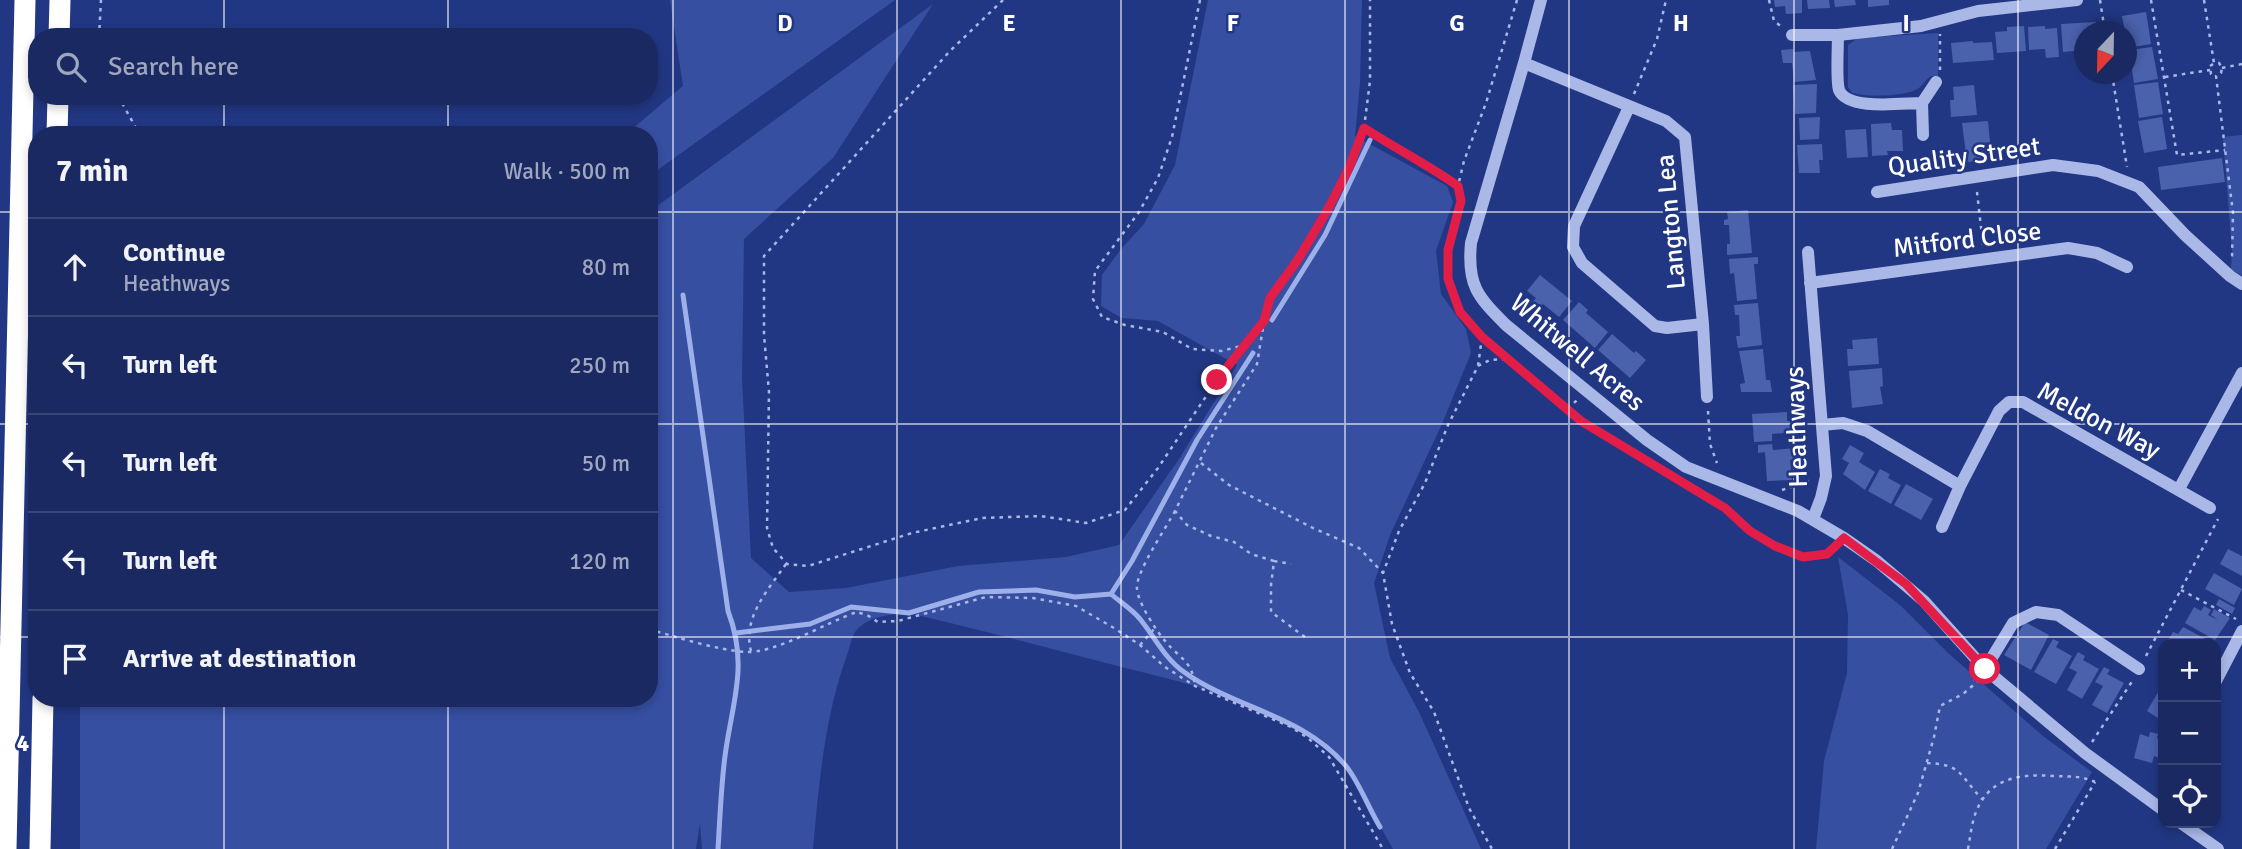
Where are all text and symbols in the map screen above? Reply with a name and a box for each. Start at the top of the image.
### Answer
text: D [777,9,793,38]
text: E [1002,9,1016,38]
text: F [1227,9,1239,38]
text: G [1449,9,1465,38]
text: H [1673,9,1689,38]
text: I [1902,9,1910,38]
north arrow [2074,21,2137,84]
search box [28,28,658,105]
icon: search [52,48,90,86]
text: Search here [108,51,239,83]
street label: Quality Street [1886,130,2042,184]
text: 7 min [56,153,128,190]
street label: Langton Lea [1649,153,1693,291]
text: Walk · 500 m [504,157,630,186]
street label: Mitford Close [1891,215,2043,265]
text: Continue [123,237,225,269]
icon: ahead [56,248,94,286]
text: 80 m [582,253,630,282]
text: Heathways [123,269,230,298]
street label: Whitwell Acres [1503,287,1651,418]
icon: left [56,346,94,384]
text: Turn left [123,349,217,381]
text: 250 m [569,351,630,380]
route end [1201,364,1232,395]
street label: Heathways [1779,366,1815,488]
street label: Meldon Way [2031,375,2166,467]
icon: left [56,444,94,482]
text: Turn left [123,447,217,479]
text: 50 m [582,449,630,478]
icon: left [56,542,94,580]
text: Turn left [123,545,217,577]
text: 120 m [569,547,630,576]
map controls [2158,639,2221,828]
button: + [2158,639,2221,702]
icon: arrive [56,640,94,678]
text: Arrive at destination [123,643,356,675]
route start [1969,653,2000,684]
button: − [2158,702,2221,765]
text: 4 [17,729,29,758]
button: locate [2158,765,2221,828]

